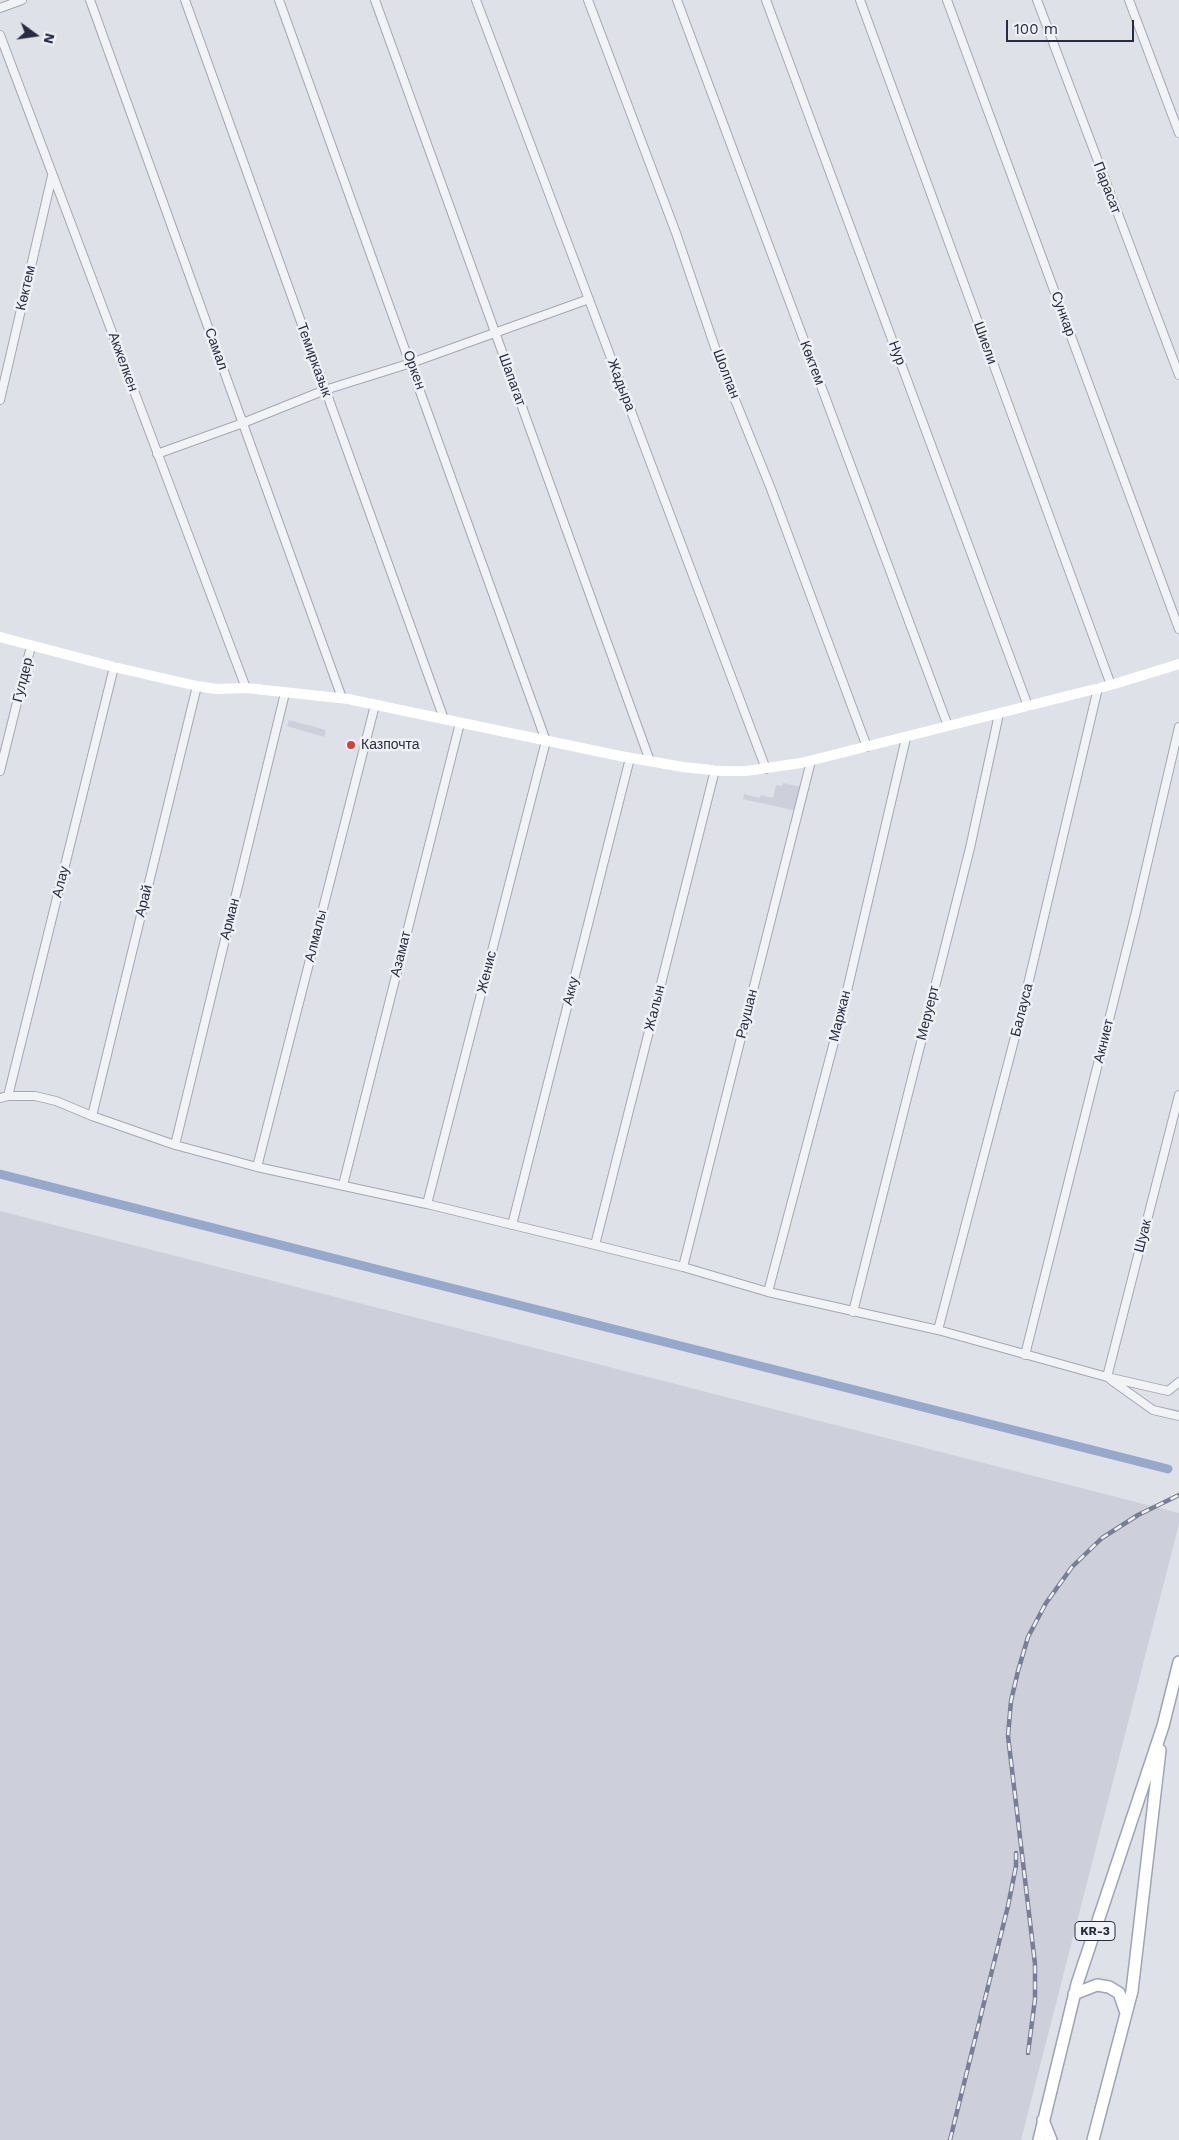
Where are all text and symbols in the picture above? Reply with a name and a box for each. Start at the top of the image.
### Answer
north arrow [10,10,60,60]
scale bar [1009,10,1136,42]
text: 100 m [1014,20,1058,38]
text: N [41,32,59,46]
street label: Парасат [1089,160,1125,216]
street label: Көктем [13,264,39,312]
street label: Сункар [1047,289,1079,339]
street label: Шиели [970,319,1000,367]
street label: Темирказык [293,321,335,399]
street label: Самал [201,326,231,372]
street label: Акжелкен [104,330,142,394]
street label: Нур [885,338,909,368]
street label: Көктем [796,339,828,387]
street label: Шолпан [709,347,743,401]
street label: Оркен [399,348,429,392]
street label: Шапагат [495,351,529,409]
street label: Жадыра [603,356,639,414]
street label: Гулдер [9,656,37,704]
place label: Казпочта [361,737,420,753]
marker: Казпочта [345,739,357,751]
street label: Алау [49,864,73,900]
street label: Арай [132,883,156,919]
street label: Арман [217,896,243,942]
street label: Алмалы [301,908,331,964]
street label: Азамат [387,929,415,979]
street label: Женис [474,949,500,995]
street label: Акку [559,975,583,1007]
street label: Балауса [1007,982,1037,1038]
street label: Жалын [641,983,669,1033]
street label: Меруерт [913,984,943,1042]
street label: Раушан [733,988,761,1040]
street label: Маржан [826,989,854,1043]
street label: Акниет [1090,1017,1118,1065]
street label: Шуак [1131,1218,1155,1254]
road number: KR-3 [1075,1922,1115,1940]

